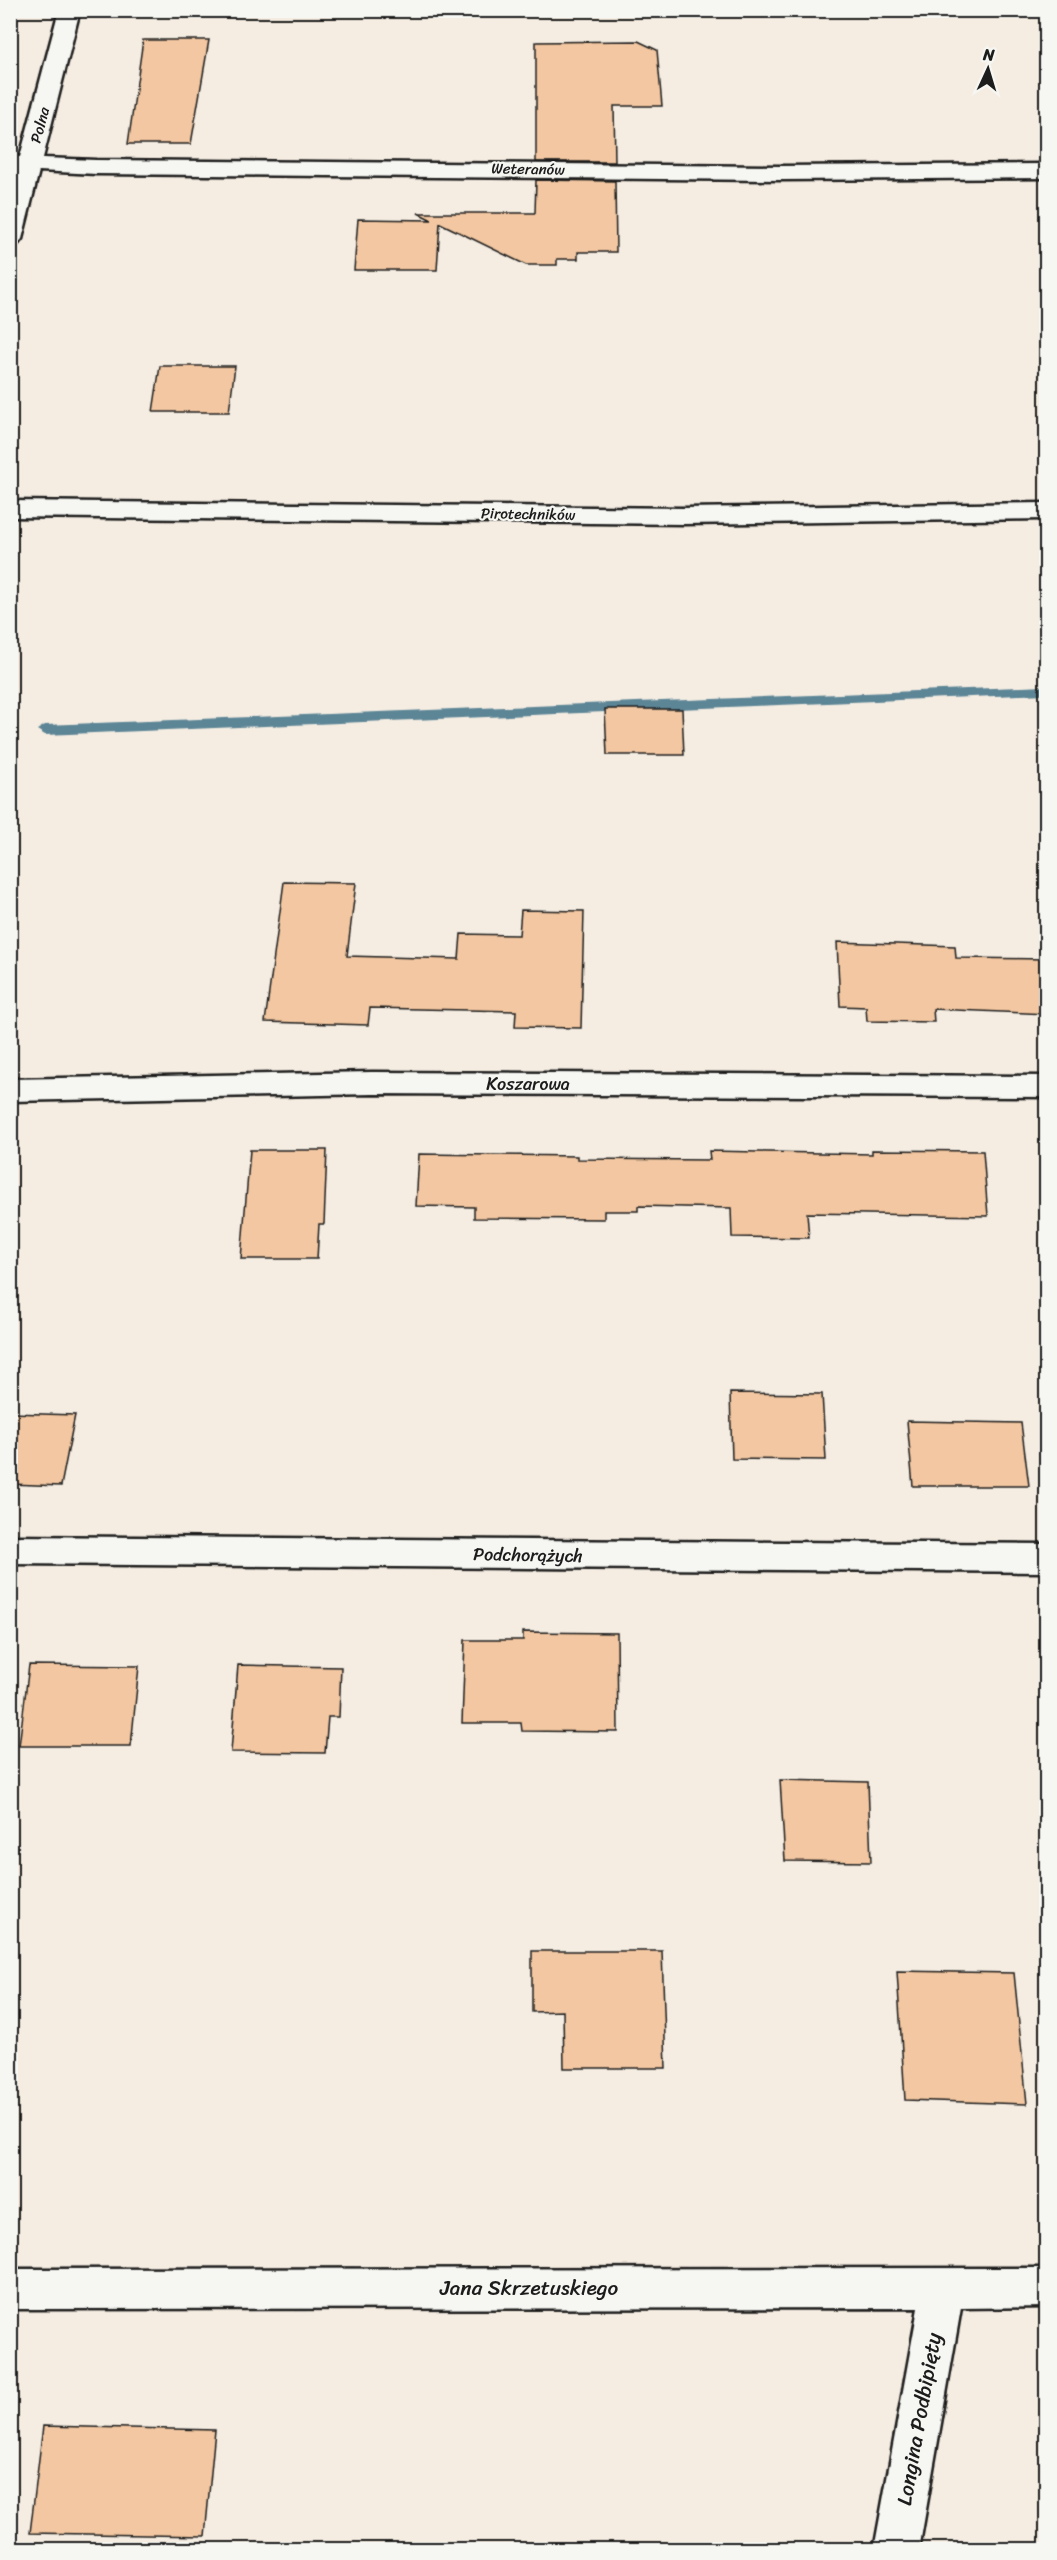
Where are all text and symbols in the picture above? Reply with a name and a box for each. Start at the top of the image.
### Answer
north arrow [958,39,1018,99]
text: N [981,40,996,69]
street label: Polna [23,104,57,146]
street label: Weteranów [491,155,566,183]
street label: Pirotechników [481,500,576,528]
street label: Koszarowa [486,1068,570,1100]
street label: Podchorążych [473,1538,583,1572]
street label: Jana Skrzetuskiego [439,2269,618,2307]
street label: Longina Podbipięty [885,2330,953,2508]

